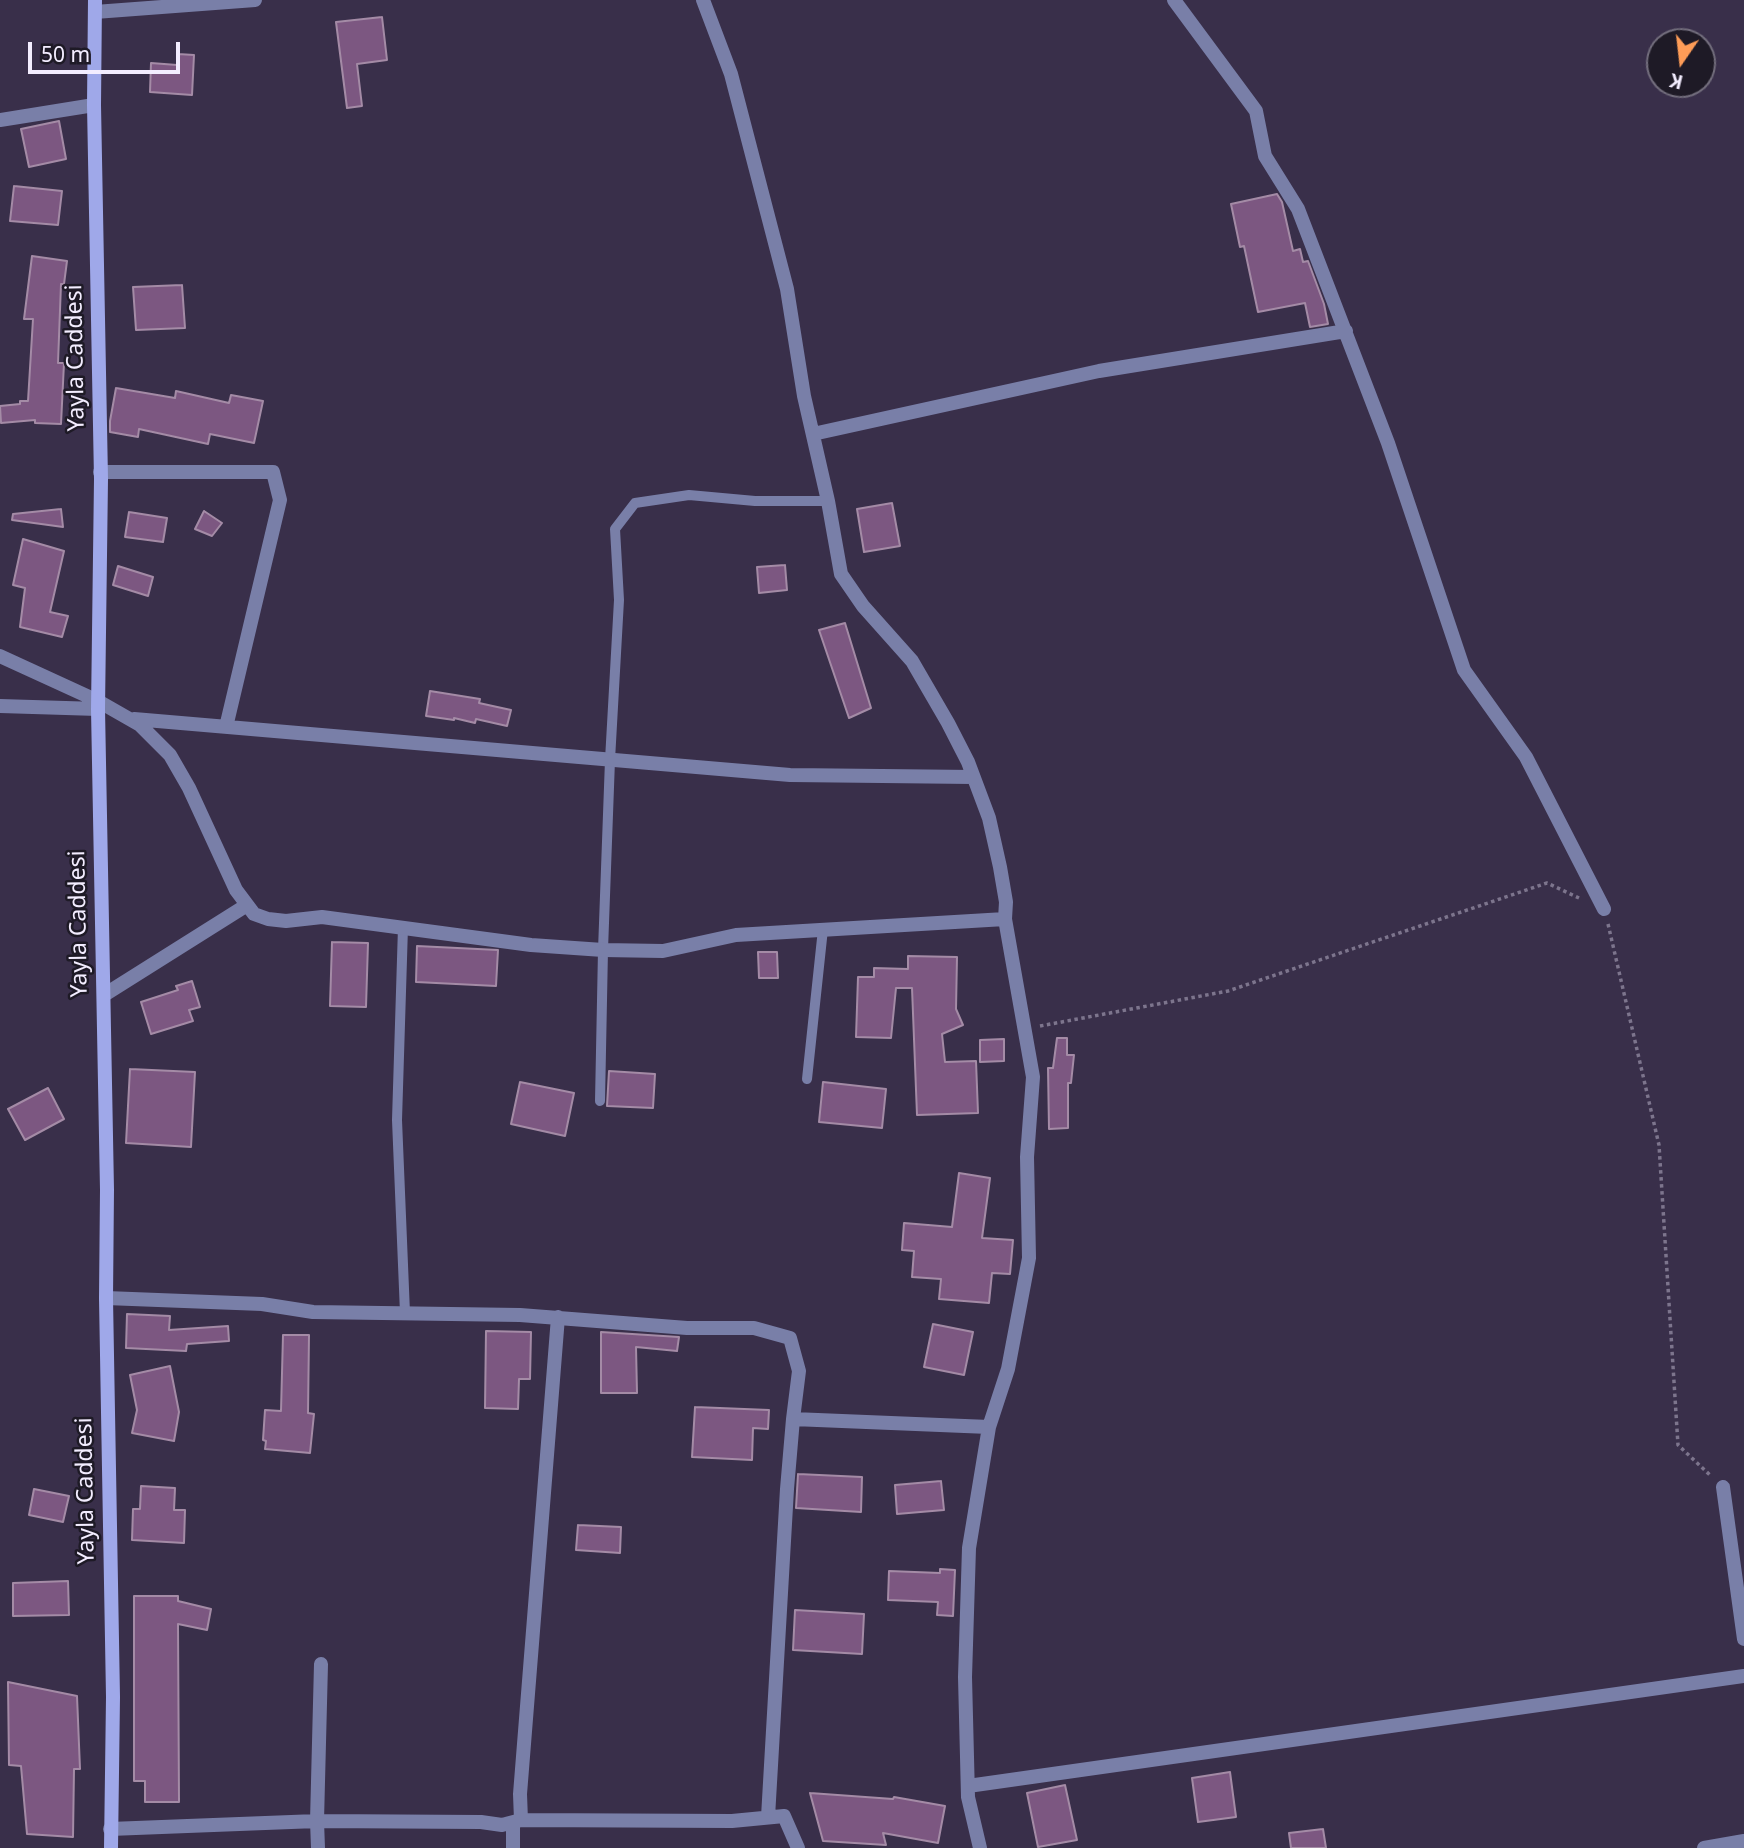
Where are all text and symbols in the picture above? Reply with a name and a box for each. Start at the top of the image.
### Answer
scale bar [32,28,184,72]
north arrow [1646,28,1716,98]
text: 50 m [41,40,90,68]
text: K [1667,67,1686,96]
street label: Yayla Caddesi [61,284,91,432]
street label: Yayla Caddesi [64,850,94,998]
street label: Yayla Caddesi [71,1417,101,1565]

